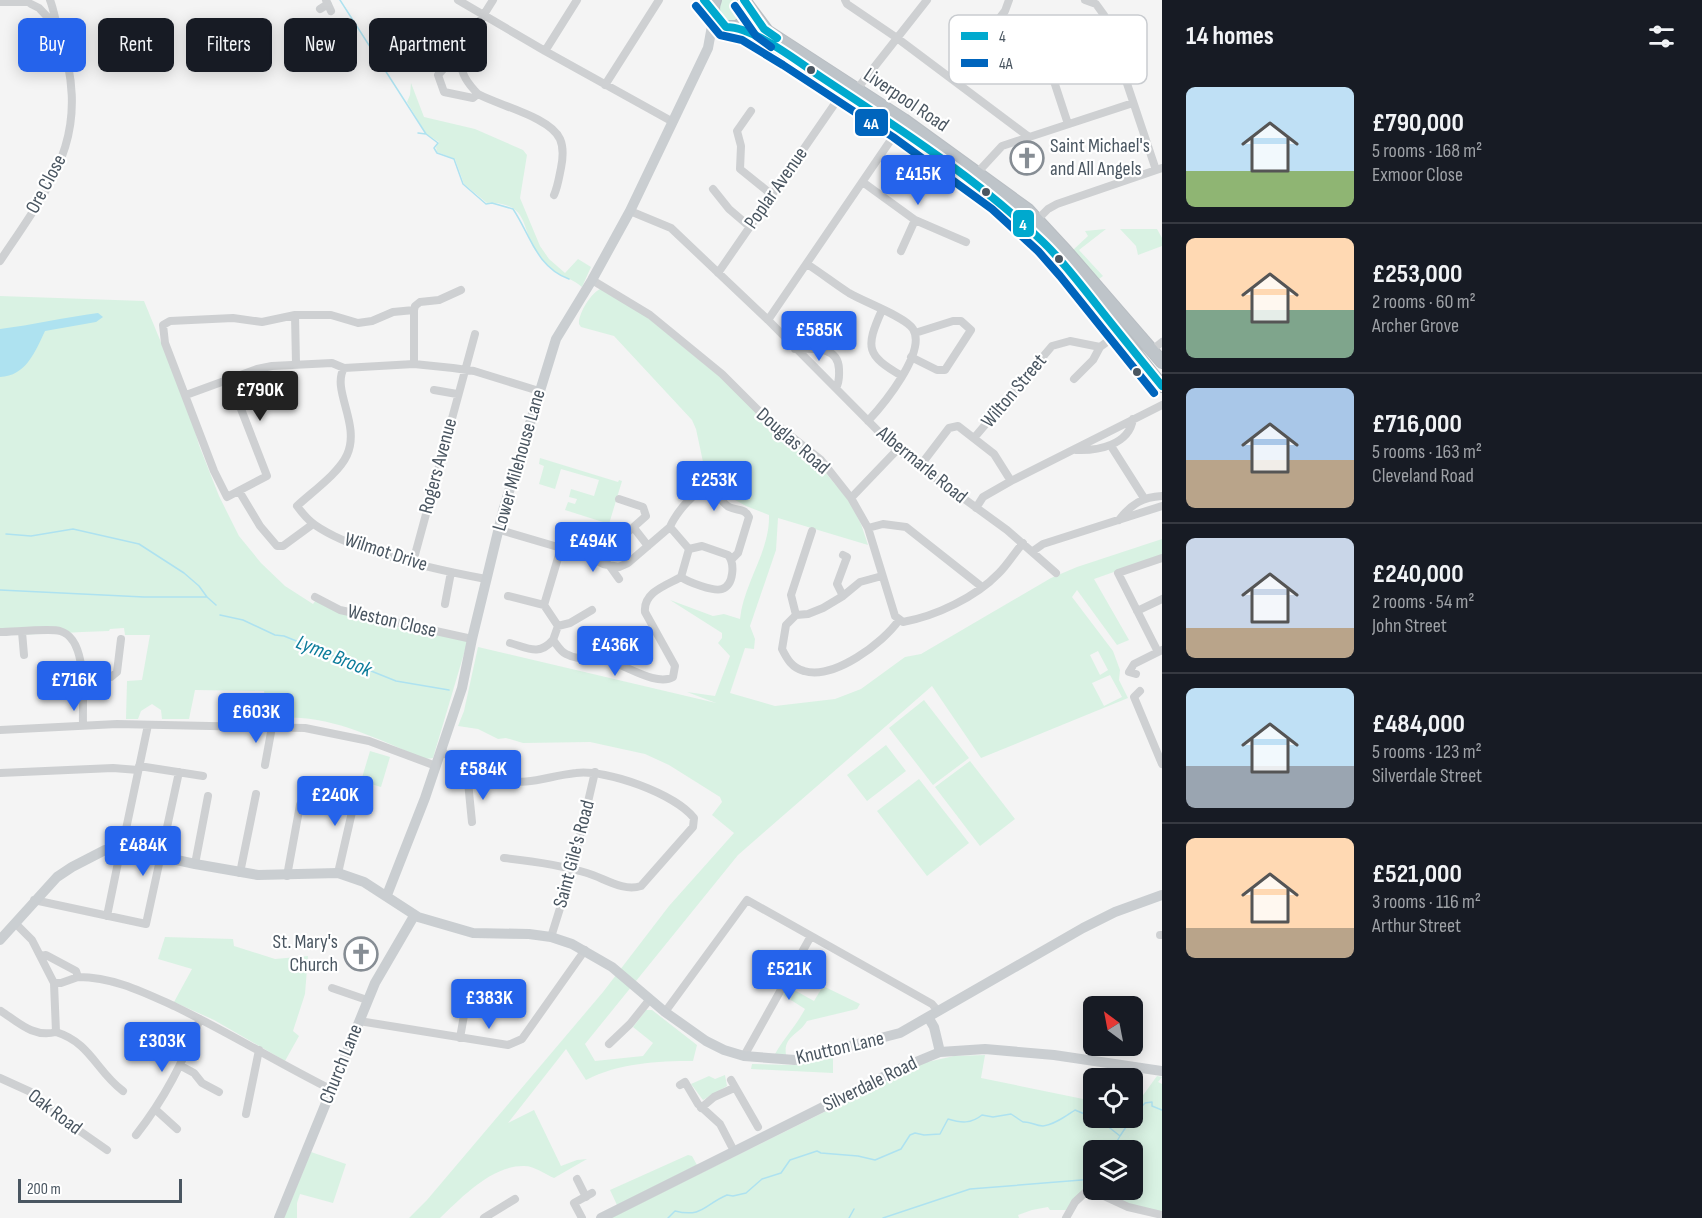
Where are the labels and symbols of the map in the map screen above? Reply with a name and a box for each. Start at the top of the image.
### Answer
legend [949,15,1147,84]
text: 4 [999,28,1006,47]
text: 4A [999,55,1013,74]
street label: Liverpool Road [859,63,953,137]
unlabelled marker [805,64,817,76]
line badge: 4A [854,108,889,137]
text: 4A [863,115,879,134]
place label: Saint Michael's and All Angels [1050,134,1150,181]
church icon: Saint Michael's and All Angels [1009,140,1045,176]
street label: Poplar Avenue [739,143,813,233]
street label: Ore Close [21,150,71,218]
pin: £415K [876,155,960,206]
unlabelled marker [980,186,992,198]
line badge: 4 [1012,209,1035,238]
text: 4 [1019,216,1027,235]
unlabelled marker [1053,253,1065,265]
pin: £585K [777,311,861,362]
street label: Wilton Street [976,349,1052,433]
unlabelled marker [1131,366,1143,378]
pin: £790K [218,371,302,422]
street label: Lower Milehouse Lane [487,386,551,534]
street label: Douglas Road [751,403,835,479]
street label: Rogers Avenue [414,416,462,516]
street label: Albermarle Road [871,421,972,509]
pin: £253K [672,461,756,512]
pin: £494K [551,522,635,573]
street label: Wilmot Drive [341,527,431,577]
street label: Weston Close [345,599,439,643]
pin: £436K [573,626,657,677]
water label: Lyme Brook [293,630,377,683]
pin: £716K [32,661,116,712]
pin: £603K [214,693,298,744]
pin: £584K [441,750,525,801]
pin: £240K [293,776,377,827]
street label: Saint Gile's Road [548,798,600,910]
pin: £484K [101,826,185,877]
place label: St. Mary's Church [273,930,338,977]
church icon: St. Mary's Church [343,936,379,972]
pin: £521K [747,950,831,1001]
pin: £383K [447,979,531,1030]
north arrow [1083,996,1143,1056]
street label: Church Lane [314,1021,368,1107]
pin: £303K [120,1022,204,1073]
street label: Knutton Lane [794,1026,886,1070]
street label: Silverdale Road [819,1051,921,1117]
street label: Oak Road [23,1084,87,1140]
scale bar [18,1176,182,1204]

